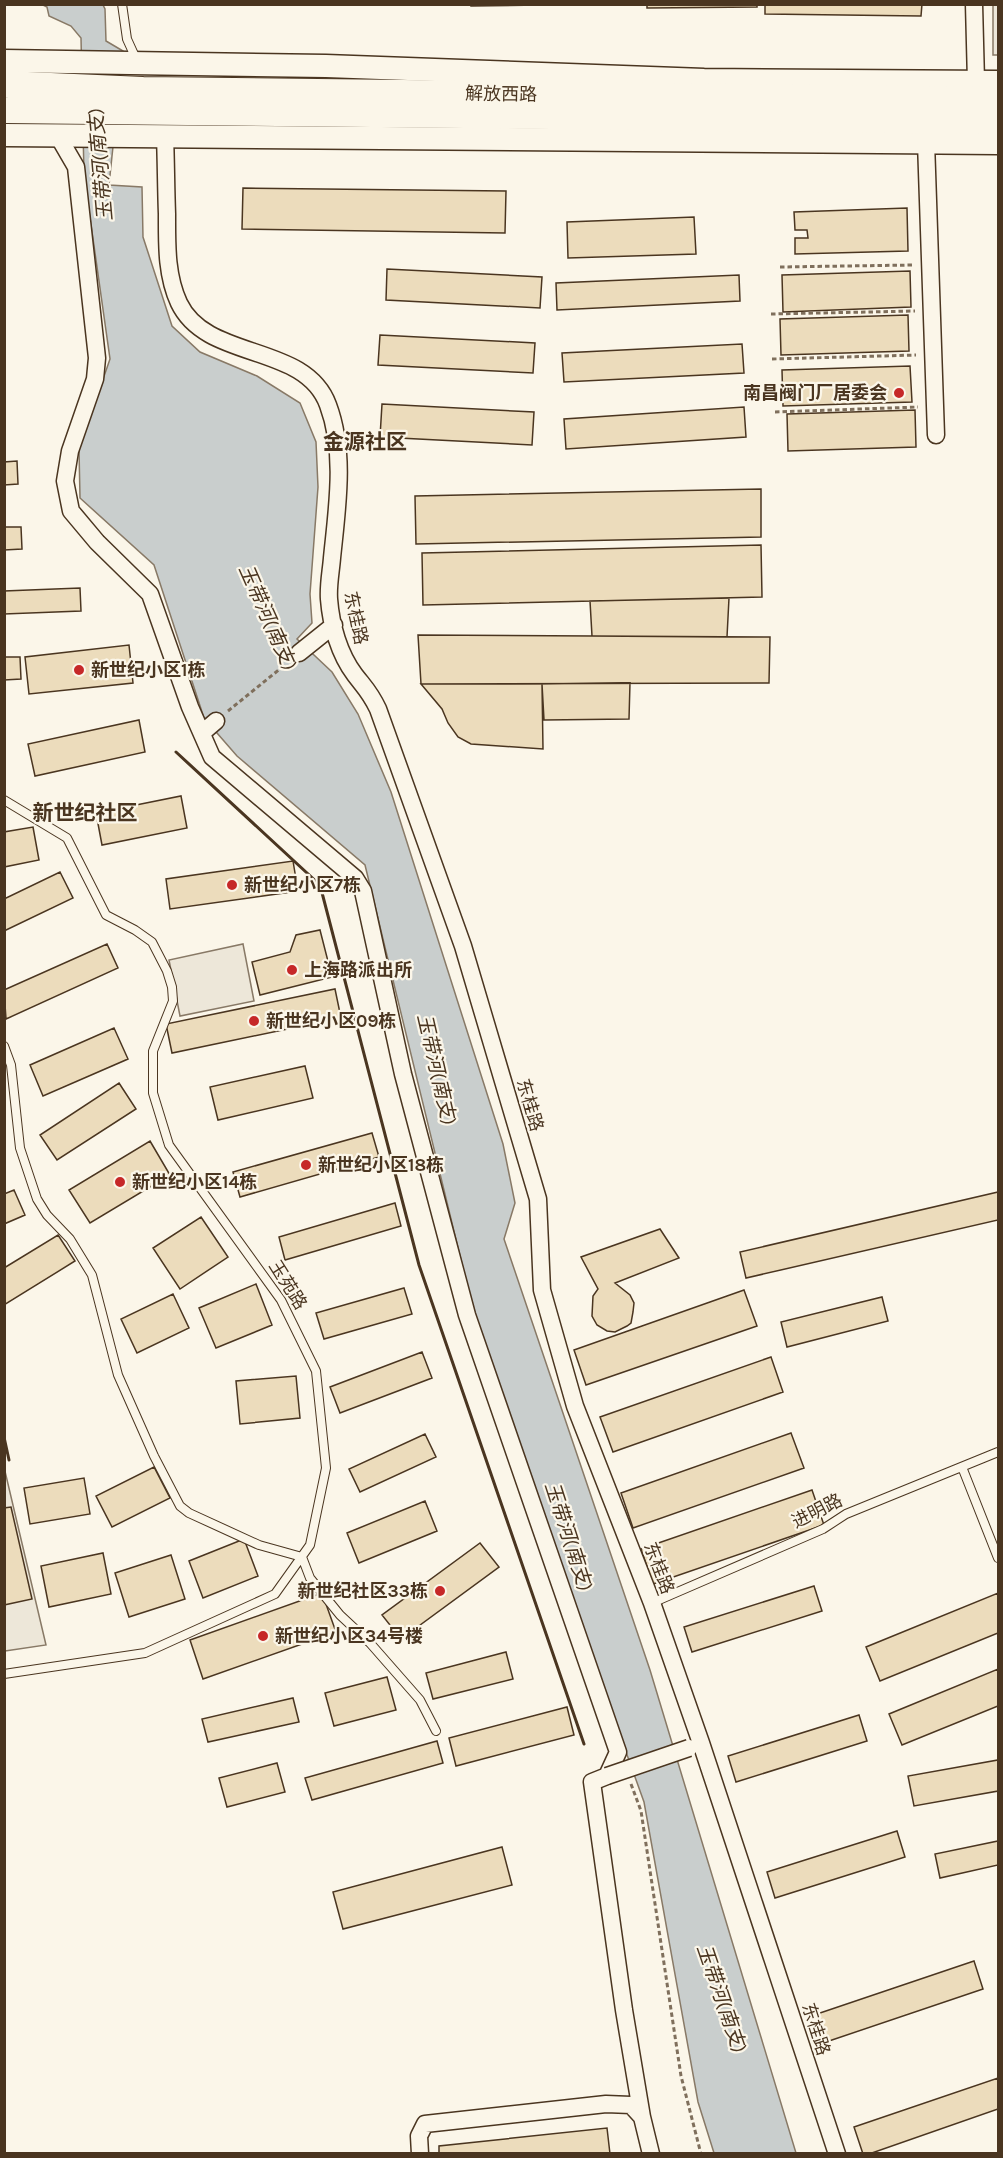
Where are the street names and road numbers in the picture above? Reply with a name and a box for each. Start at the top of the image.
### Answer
street label: 解放西路 [465,82,537,106]
street label: 东桂路 [340,589,372,647]
street label: 东桂路 [512,1076,548,1134]
street label: 玉苑路 [264,1256,312,1314]
street label: 进明路 [788,1489,846,1533]
street label: 东桂路 [639,1539,679,1597]
street label: 东桂路 [797,2000,835,2058]

